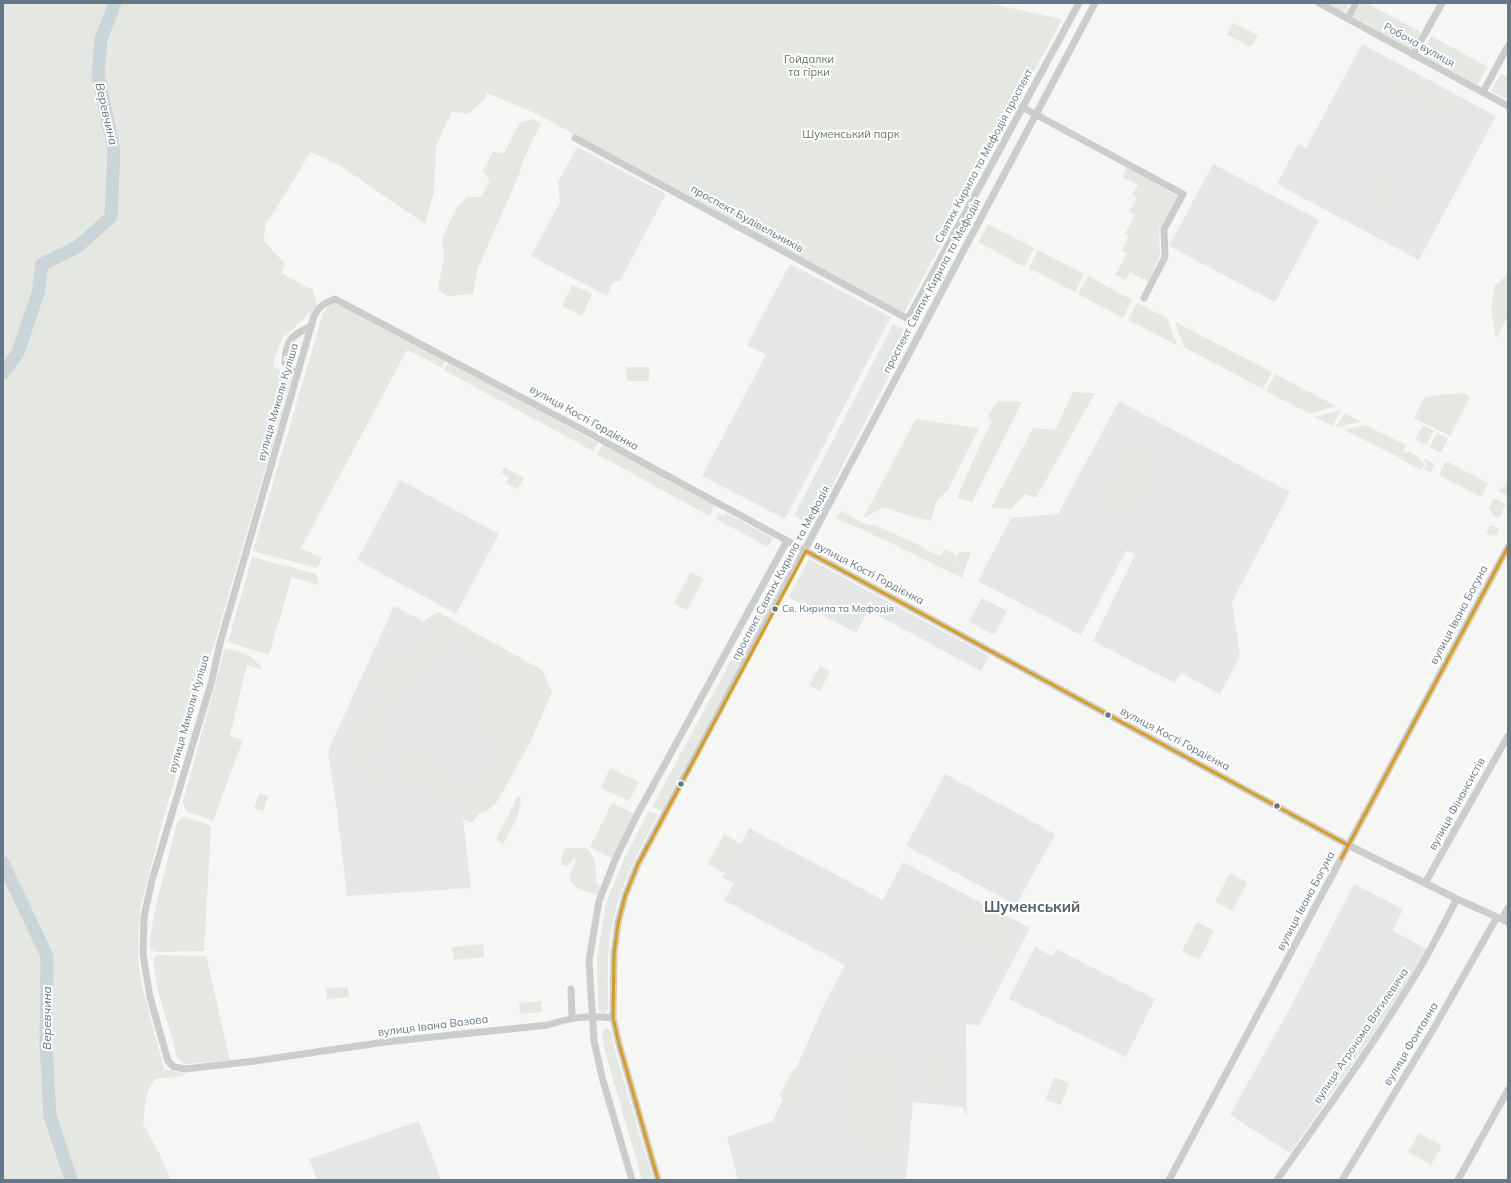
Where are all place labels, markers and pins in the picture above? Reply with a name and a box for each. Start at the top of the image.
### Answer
place label: Св. Кирила та Мефодія [782,603,894,615]
marker: Св. Кирила та Мефодія [770,604,780,614]
unlabelled marker [1103,710,1113,720]
unlabelled marker [676,779,686,789]
unlabelled marker [1272,801,1282,811]

